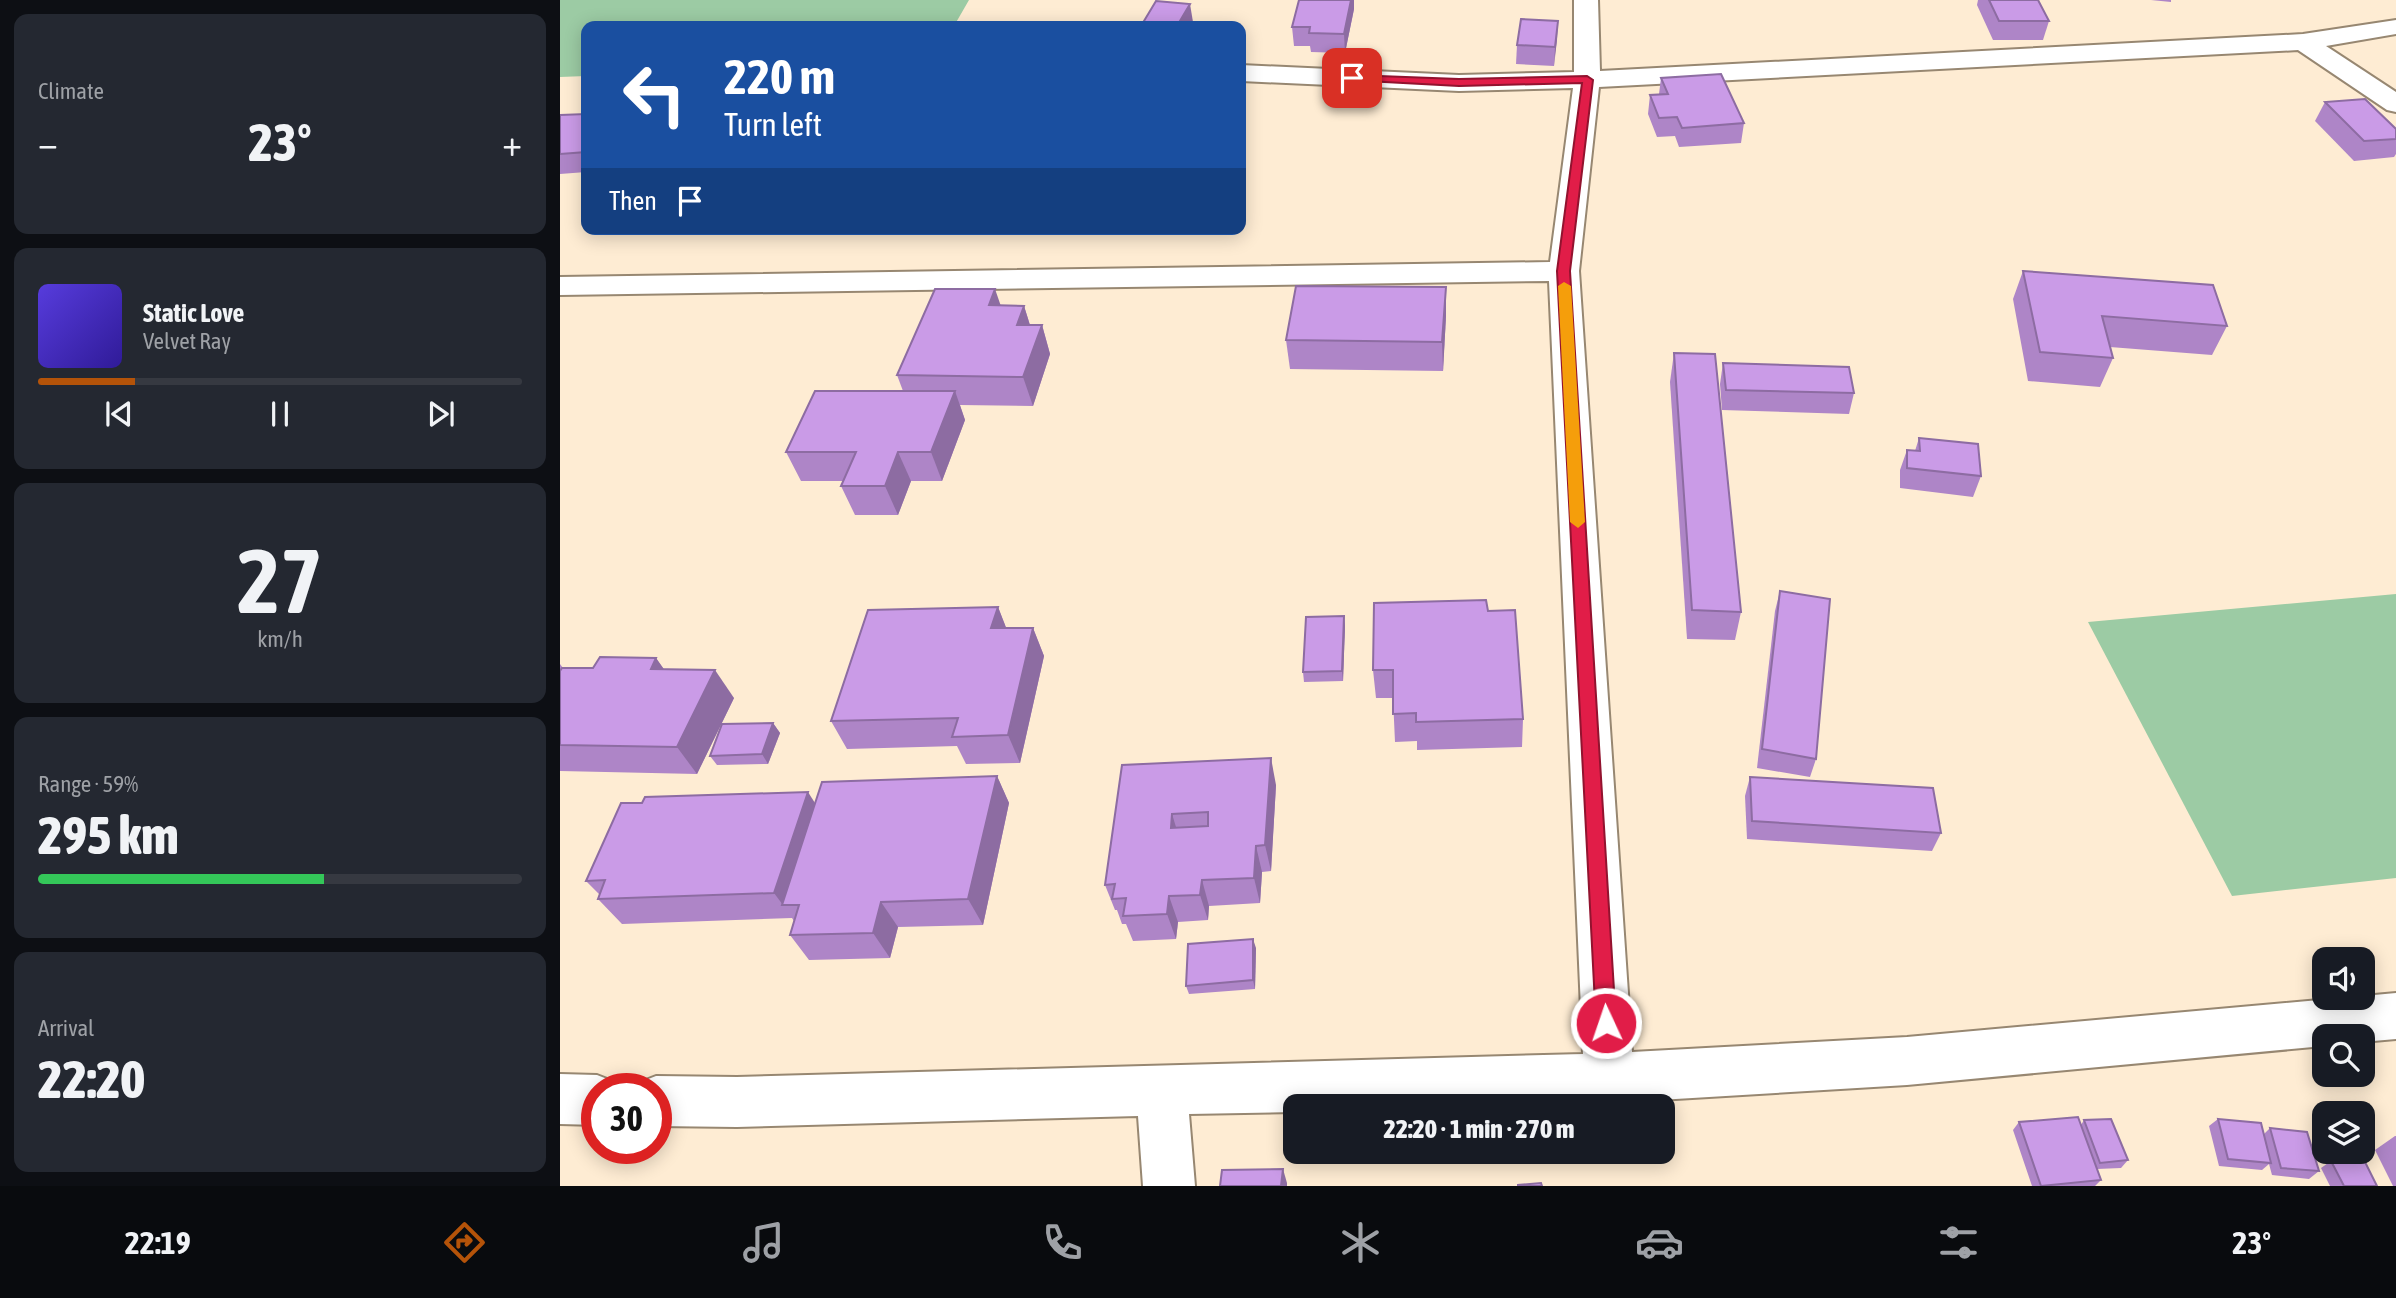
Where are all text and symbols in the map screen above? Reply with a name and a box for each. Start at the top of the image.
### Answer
text: 220 m [724,48,835,104]
pin [1322,48,1382,108]
icon: left [609,49,700,140]
icon: arrive [1333,59,1371,97]
text: Climate [38,78,104,104]
text: Turn left [724,106,822,143]
text: 23° [248,112,312,172]
text: − [38,121,58,164]
text: + [502,121,522,164]
icon: arrive [671,182,709,220]
text: Then [609,186,657,216]
text: Static Love [143,298,244,328]
text: Velvet Ray [143,328,231,354]
icon: previous [100,395,138,433]
icon: pause [261,395,299,433]
icon: next [422,395,460,433]
text: 27 [237,528,323,632]
text: km/h [257,626,303,652]
text: Range · 59% [38,771,138,797]
text: 295 km [38,805,179,865]
map controls [2312,947,2375,1164]
button: sound [2312,947,2375,1010]
position arrow [1569,986,1643,1060]
text: Arrival [38,1015,94,1041]
button: search [2312,1024,2375,1087]
text: 22:20 [38,1049,145,1109]
speed limit sign: 30 [581,1073,672,1164]
button: layers [2312,1101,2375,1164]
text: 22:20 · 1 min · 270 m [1384,1114,1574,1144]
icon: directions [440,1218,489,1267]
icon: music [739,1218,788,1267]
icon: phone [1038,1218,1087,1267]
icon: climate [1336,1218,1385,1267]
icon: car [1635,1218,1684,1267]
icon: filters [1934,1218,1983,1267]
text: 22:19 [125,1224,191,1261]
text: 23° [2232,1224,2271,1261]

